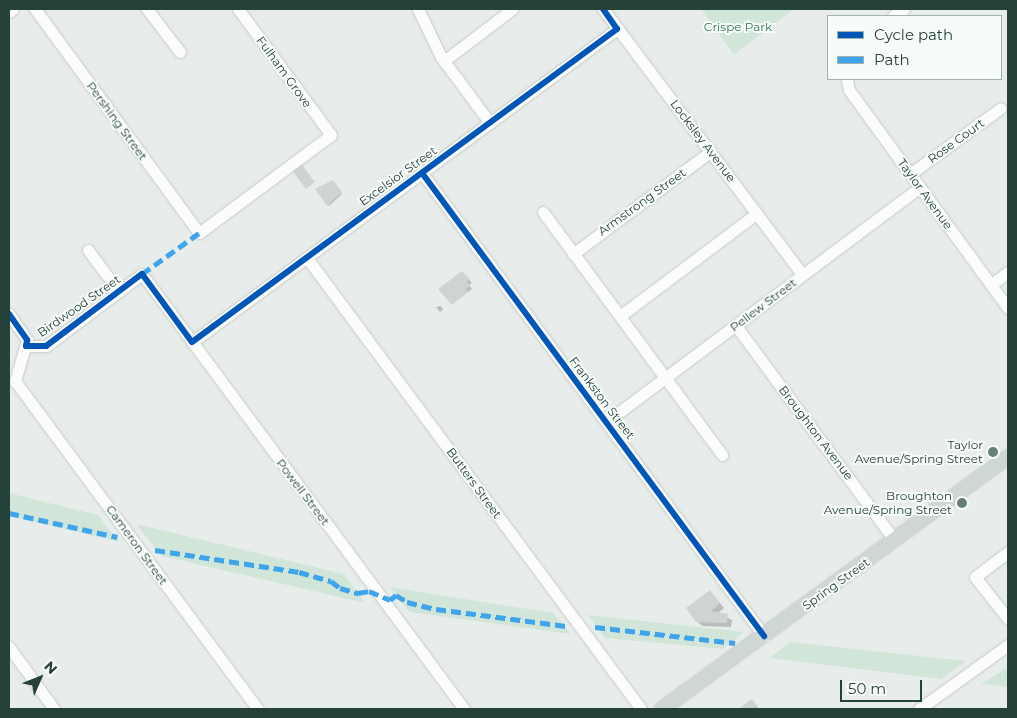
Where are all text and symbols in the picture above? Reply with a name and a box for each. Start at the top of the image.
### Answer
legend [827,15,1002,80]
park label: Crispe Park [704,20,772,34]
text: Cycle path [874,25,953,44]
street label: Fulham Grove [253,34,315,110]
text: Path [874,50,910,69]
street label: Pershing Street [84,79,150,163]
street label: Locksley Avenue [667,97,739,185]
street label: Rose Court [925,116,987,166]
street label: Excelsior Street [357,143,439,209]
street label: Taylor Avenue [895,156,955,232]
street label: Armstrong Street [595,165,689,239]
street label: Birdwood Street [35,272,123,340]
street label: Pellew Street [727,275,799,335]
street label: Frankston Street [566,354,638,442]
street label: Broughton Avenue [776,383,856,483]
place label: Taylor Avenue/Spring Street [855,438,983,466]
street label: Butters Street [444,445,504,521]
marker: Taylor Avenue/Spring Street [987,446,999,458]
street label: Powell Street [273,456,333,528]
place label: Broughton Avenue/Spring Street [824,489,952,517]
marker: Broughton Avenue/Spring Street [956,497,968,509]
street label: Cameron Street [103,502,171,588]
street label: Spring Street [800,555,872,613]
north arrow [15,653,65,703]
text: N [40,657,61,678]
scale bar [842,670,924,702]
text: 50 m [848,679,886,698]

